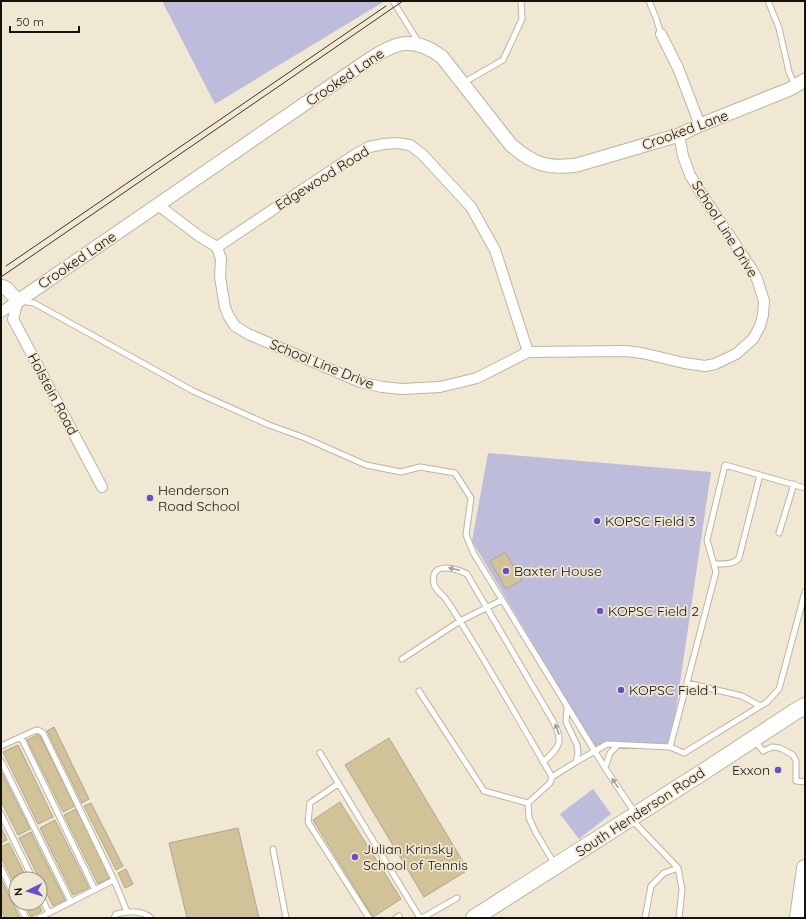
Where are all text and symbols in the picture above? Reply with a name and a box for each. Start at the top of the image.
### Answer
scale bar [10,8,79,34]
text: 50 m [16,14,44,29]
street label: Crooked Lane [302,44,388,110]
street label: Crooked Lane [639,106,731,154]
street label: Edgewood Road [272,142,372,214]
street label: School Line Drive [688,177,762,281]
street label: Crooked Lane [34,227,120,293]
street label: School Line Drive [267,335,377,393]
street label: Holstein Road [24,350,82,438]
place label: Henderson Road School [158,481,240,515]
marker: Henderson Road School [145,493,155,503]
place label: KOPSC Field 3 [605,512,695,530]
marker: KOPSC Field 3 [592,516,602,526]
place label: Baxter House [514,562,602,580]
one-way arrow [448,566,460,572]
marker: Baxter House [501,566,511,576]
place label: KOPSC Field 2 [608,602,699,620]
marker: KOPSC Field 2 [595,606,605,616]
place label: KOPSC Field 1 [629,681,717,699]
marker: KOPSC Field 1 [616,685,626,695]
one-way arrow [553,723,559,735]
place label: Exxon [732,761,770,779]
street label: South Henderson Road [572,764,708,860]
marker: Exxon [773,765,783,775]
one-way arrow [611,778,619,788]
place label: Julian Krinsky School of Tennis [363,840,468,874]
marker: Julian Krinsky School of Tennis [350,852,360,862]
north arrow [8,871,48,911]
text: N [11,887,25,897]

